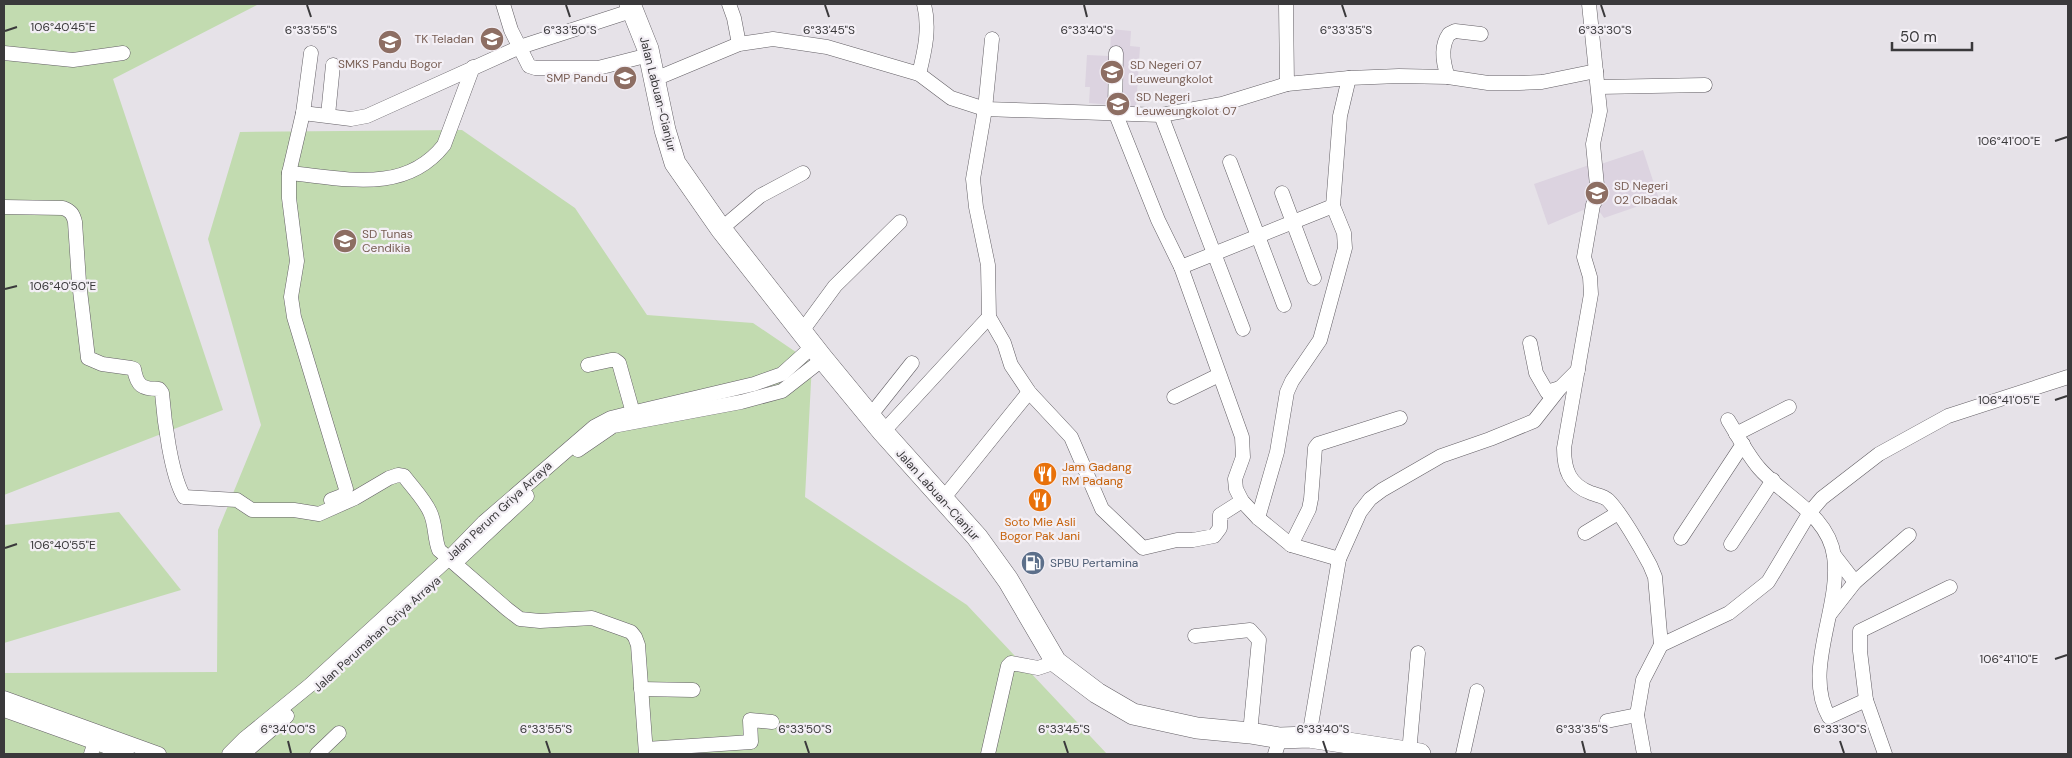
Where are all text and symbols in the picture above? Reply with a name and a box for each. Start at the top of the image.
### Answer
text: 106°40'45"E [30,19,96,35]
scale bar [1892,20,1972,52]
text: 6°33'55"S [285,22,337,38]
text: 6°33'50"S [543,22,597,38]
text: 6°33'45"S [803,22,855,38]
text: 6°33'40"S [1060,22,1114,38]
text: 6°33'35"S [1320,22,1372,38]
text: 6°33'30"S [1578,22,1632,38]
school or university icon: TK Teladan [479,26,505,52]
text: 50 m [1900,27,1937,47]
school or university icon: SMKS Pandu Bogor [377,29,403,55]
place label: TK Teladan [414,31,474,47]
street label: Jalan Labuan-Cianjur [636,35,680,154]
place label: SMKS Pandu Bogor [338,56,443,72]
place label: SD Negeri 07 Leuweungkolot [1130,57,1213,87]
school or university icon: SD Negeri 07 Leuweungkolot [1099,59,1125,85]
school or university icon: SMP Pandu [612,65,638,91]
place label: SMP Pandu [546,70,608,86]
place label: SD Negeri Leuweungkolot 07 [1136,89,1237,119]
school or university icon: SD Negeri Leuweungkolot 07 [1105,91,1131,117]
text: 106°41'00"E [1977,133,2041,149]
place label: SD Negeri 02 CIbadak [1614,178,1678,208]
school or university icon: SD Negeri 02 CIbadak [1584,180,1610,206]
place label: SD Tunas Cendikia [362,226,413,256]
school or university icon: SD Tunas Cendikia [332,228,358,254]
text: 106°40'50"E [30,278,96,294]
text: 106°41'05"E [1978,392,2040,408]
street label: Jalan Labuan-Cianjur [893,446,984,545]
street label: Jalan Perum Griya Arraya [443,458,555,564]
place label: Jam Gadang RM Padang [1062,459,1132,489]
restaurant icon: Jam Gadang RM Padang [1032,461,1058,487]
restaurant icon: Soto Mie Asli Bogor Pak Jani [1027,487,1053,513]
place label: Soto Mie Asli Bogor Pak Jani [1000,514,1080,544]
text: 106°40'55"E [30,537,96,553]
fuel station icon: SPBU Pertamina [1020,550,1046,576]
place label: SPBU Pertamina [1050,555,1138,571]
street label: Jalan Perumahan Griya Arraya [310,573,444,695]
text: 106°41'10"E [1980,651,2039,667]
text: 6°34'00"S [261,721,315,737]
text: 6°33'55"S [520,721,572,737]
text: 6°33'50"S [778,721,832,737]
text: 6°33'45"S [1038,721,1090,737]
text: 6°33'40"S [1296,721,1350,737]
text: 6°33'35"S [1556,721,1608,737]
text: 6°33'30"S [1813,721,1867,737]

